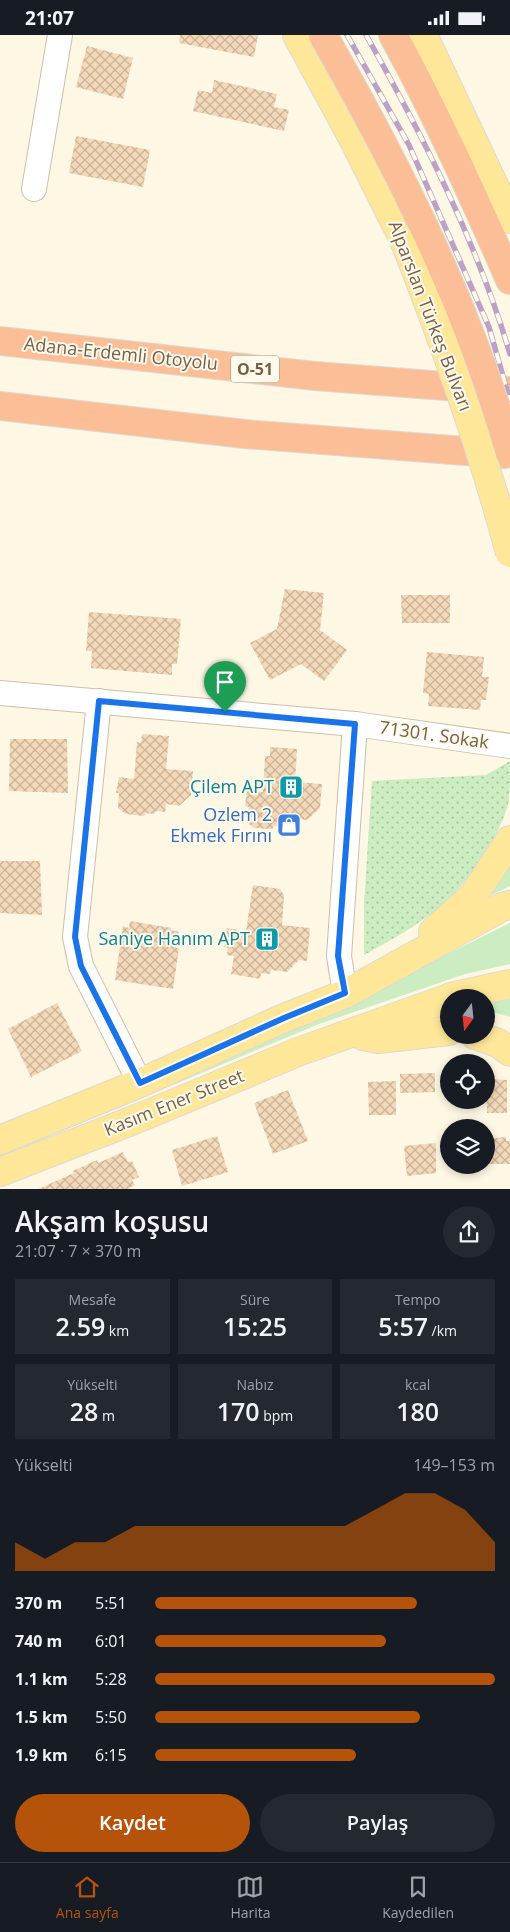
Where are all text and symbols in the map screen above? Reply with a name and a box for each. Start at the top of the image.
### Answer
text: 21:07 [25,5,74,31]
street label: Alparslan Türkeş Bulvarı [383,217,478,414]
street label: Adana-Erdemli Otoyolu [23,331,219,375]
road number: O-51 [231,355,279,383]
pin [204,661,246,712]
icon: arrive [211,668,239,696]
street label: 71301. Sokak [378,714,491,754]
place label: Çilem APT [190,774,274,798]
building icon: Çilem APT [278,774,304,800]
place label: Ozlem 2 Ekmek Fırını [170,802,272,847]
shop icon: Ozlem 2 Ekmek Fırını [276,812,302,838]
place label: Saniye Hanım APT [98,926,250,950]
building icon: Saniye Hanım APT [254,926,280,952]
north arrow [440,989,495,1044]
map controls [440,989,495,1174]
button: locate [440,1054,495,1109]
street label: Kasım Ener Street [100,1063,247,1141]
button: layers [440,1119,495,1174]
text: Akşam koşusu [15,1202,209,1240]
button: share [443,1206,495,1258]
text: 21:07 · 7 × 370 m [15,1240,141,1262]
text: Mesafe [69,1290,116,1309]
text: Süre [240,1290,270,1309]
text: Tempo [395,1290,440,1309]
text: 2.59 [55,1309,105,1343]
text: 15:25 [223,1309,287,1343]
text: 5:57 [378,1309,428,1343]
text: km [105,1321,129,1340]
text: /km [428,1321,457,1340]
text: Yükselti [67,1375,118,1394]
text: Nabız [237,1375,273,1394]
text: kcal [405,1375,430,1394]
text: 28 [70,1394,98,1428]
text: 170 [217,1394,260,1428]
text: 180 [396,1394,439,1428]
text: m [98,1406,115,1425]
text: bpm [260,1406,293,1425]
text: Yükselti [15,1454,73,1476]
text: 149–153 m [413,1454,495,1476]
text: 370 m [15,1592,62,1614]
text: 5:51 [95,1592,127,1614]
text: 740 m [15,1630,62,1652]
text: 6:01 [95,1630,127,1652]
text: 1.1 km [15,1668,68,1690]
text: 5:28 [95,1668,127,1690]
text: 1.5 km [15,1706,68,1728]
text: 5:50 [95,1706,127,1728]
text: 1.9 km [15,1744,68,1766]
text: 6:15 [95,1744,127,1766]
button: Kaydet [15,1794,250,1852]
button: Paylaş [260,1794,495,1852]
tab: Ana sayfa [56,1873,119,1922]
tab: Harita [230,1873,271,1922]
tab: Kaydedilen [382,1873,454,1922]

